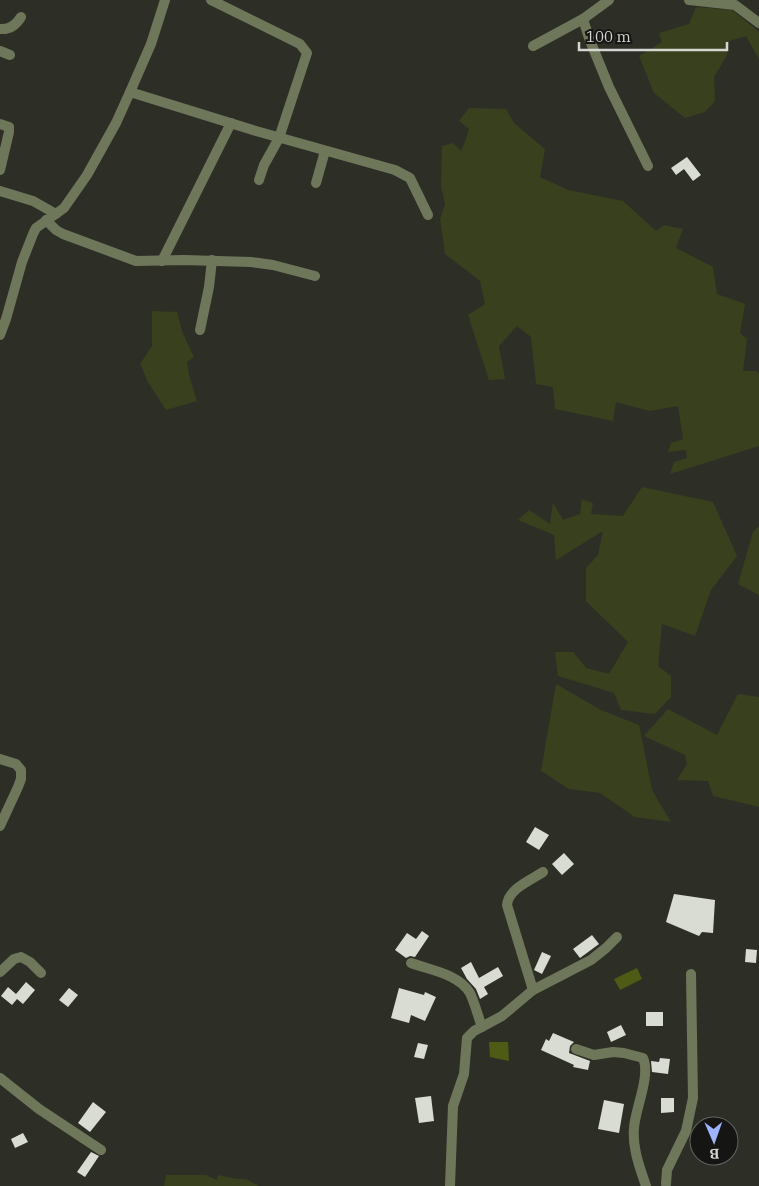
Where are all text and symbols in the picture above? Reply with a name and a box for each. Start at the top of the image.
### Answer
scale bar [579,20,726,52]
text: 100 m [586,27,631,46]
north arrow [689,1116,739,1166]
text: B [709,1145,720,1163]

